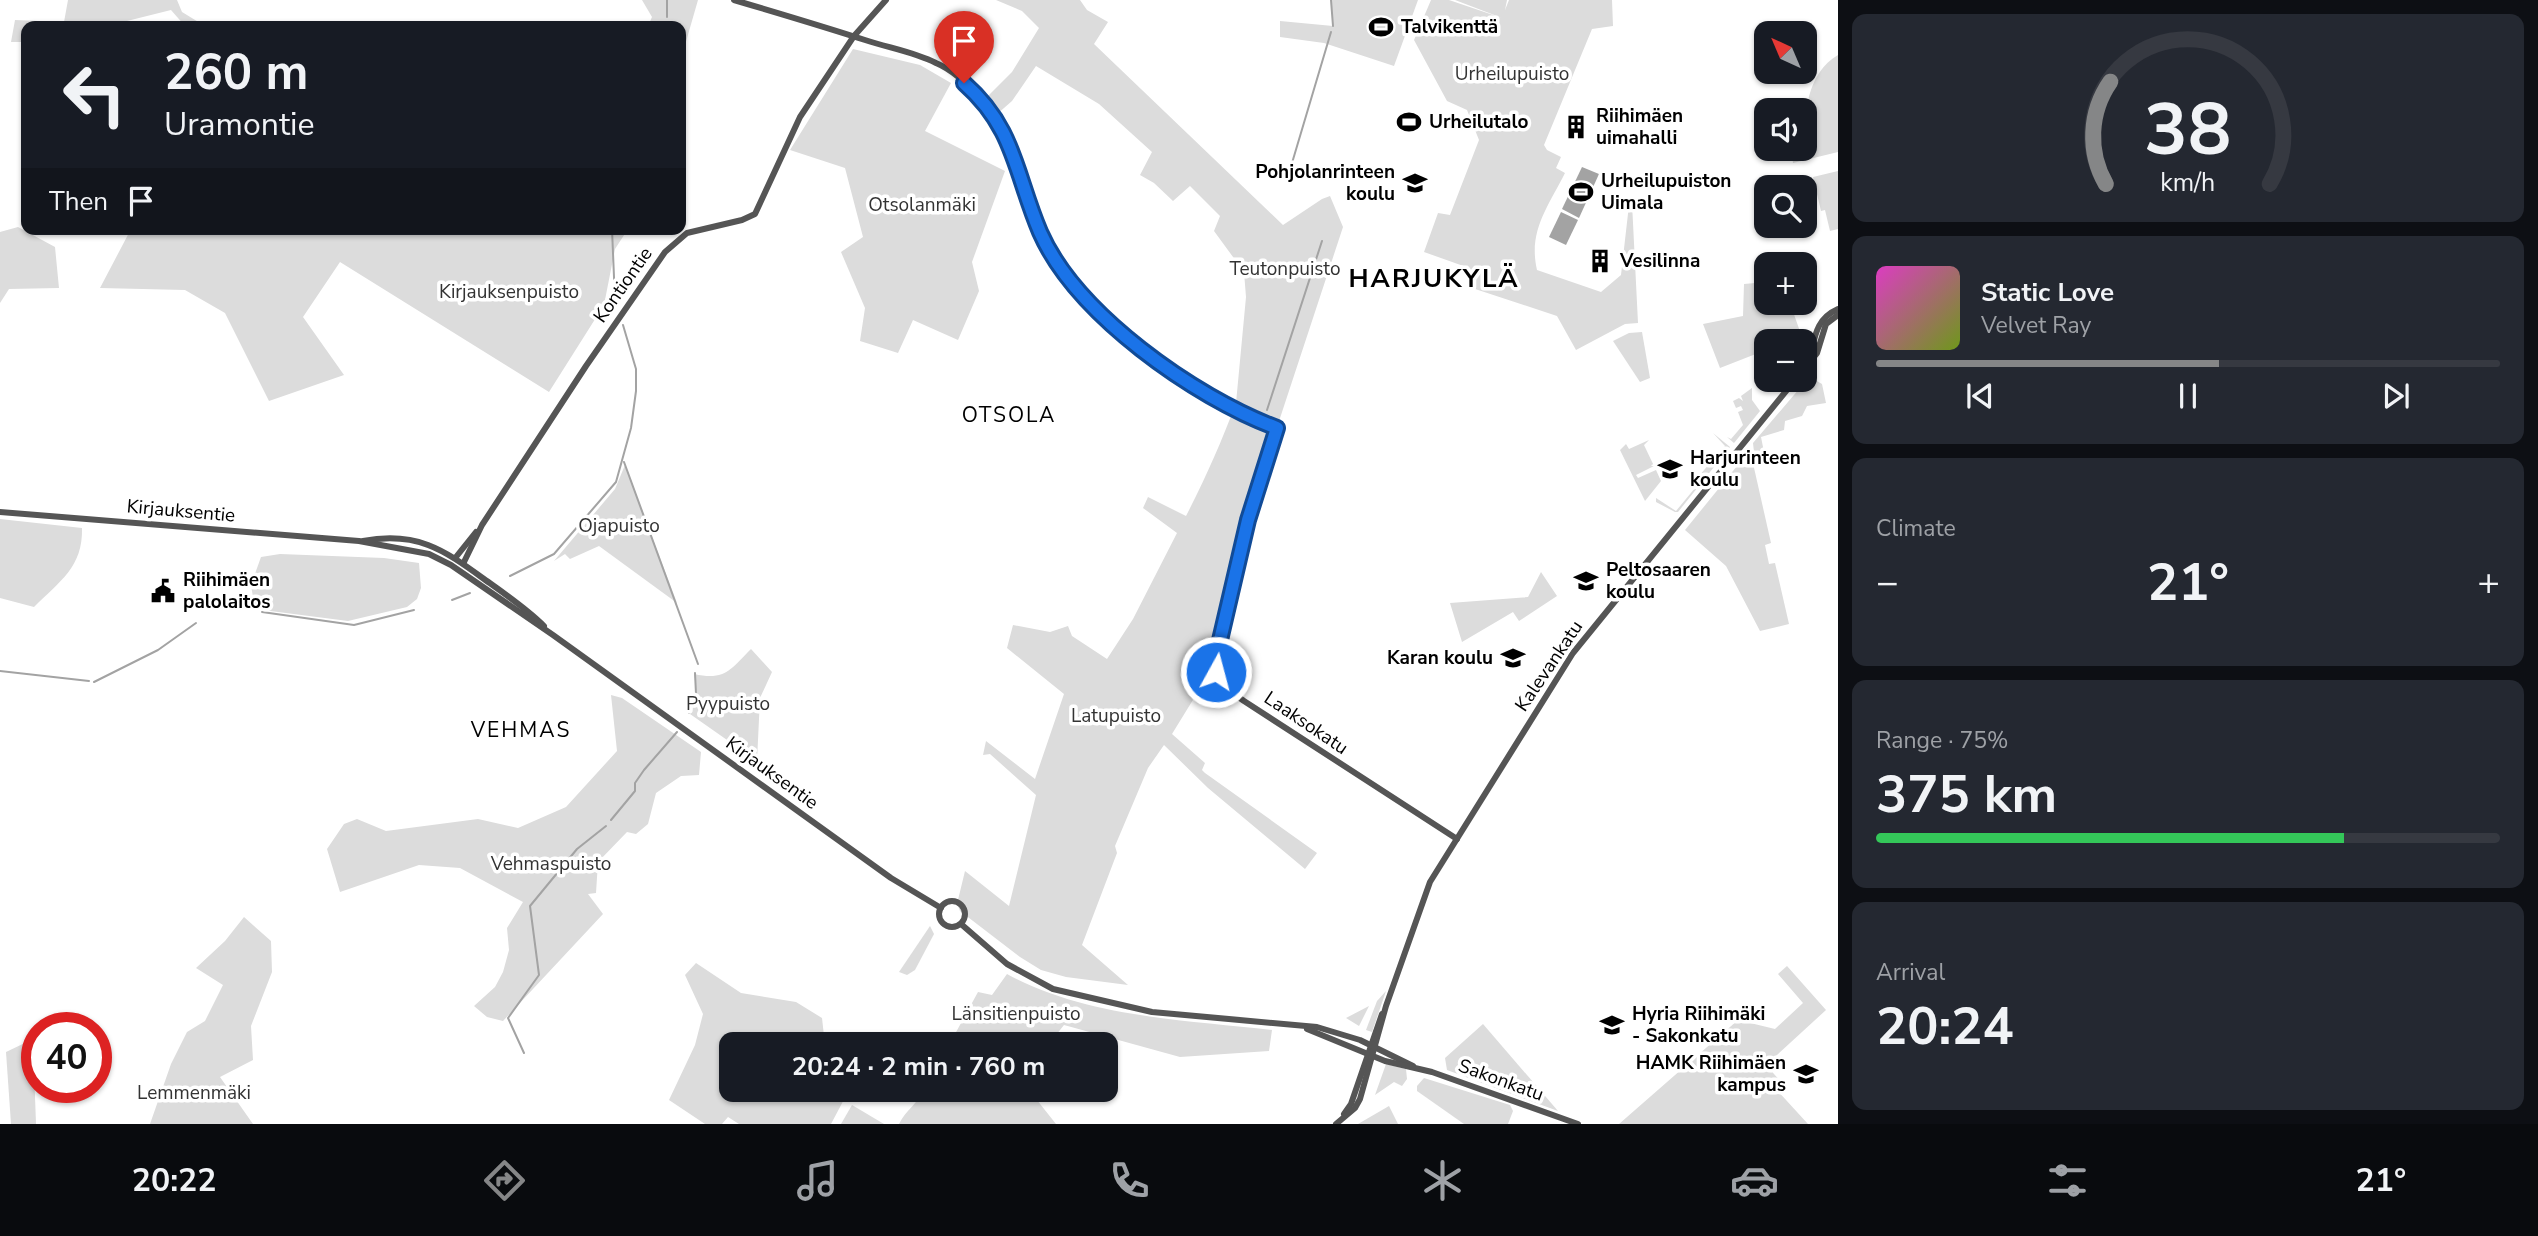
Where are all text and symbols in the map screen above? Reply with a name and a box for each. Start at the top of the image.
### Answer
pin [934,11,994,83]
sports icon: Talvikenttä [1367,13,1395,41]
place label: Talvikenttä [1401,14,1498,40]
north arrow [1754,21,1816,84]
map controls [1754,21,1817,392]
icon: arrive [945,22,983,60]
text: 260 m [164,39,308,106]
icon: left [49,49,140,140]
park label: Urheilupuisto [1455,61,1569,87]
text: 38 [2144,80,2232,180]
button: sound [1754,98,1817,161]
text: Uramontie [164,103,315,146]
place label: Riihimäen uimahalli [1596,103,1683,151]
sports icon: Urheilutalo [1395,108,1423,136]
place label: Urheilutalo [1429,109,1528,135]
building icon: Riihimäen uimahalli [1562,113,1590,141]
place label: Pohjolanrinteen koulu [1255,159,1395,207]
text: km/h [2160,166,2216,200]
place label: Urheilupuiston Uimala [1601,168,1731,216]
school or university icon: Pohjolanrinteen koulu [1401,169,1429,197]
button: search [1754,175,1817,238]
sports icon: Urheilupuiston Uimala [1567,178,1595,206]
icon: arrive [122,182,160,220]
text: Then [49,184,108,219]
park label: Otsolanmäki [868,192,976,218]
street label: Kontiontie [588,242,658,328]
building icon: Vesilinna [1586,247,1614,275]
place label: Vesilinna [1619,248,1700,274]
button: + [1754,252,1817,315]
park label: Teutonpuisto [1230,256,1340,282]
district label: HARJUKYLÄ [1348,261,1520,296]
text: Static Love [1981,275,2114,310]
park label: Kirjauksenpuisto [439,279,579,305]
text: Velvet Ray [1981,310,2091,341]
button: − [1754,329,1817,392]
icon: previous [1961,377,1999,415]
icon: pause [2169,377,2207,415]
icon: next [2377,377,2415,415]
district label: OTSOLA [962,401,1056,429]
place label: Harjurinteen koulu [1690,445,1801,493]
school or university icon: Harjurinteen koulu [1656,455,1684,483]
street label: Kirjauksentie [126,493,236,529]
park label: Ojapuisto [578,513,660,539]
text: Climate [1876,513,1956,544]
text: 21° [2147,547,2229,618]
place label: Peltosaaren koulu [1606,557,1711,605]
text: − [1876,557,1899,608]
text: + [2477,557,2500,608]
place label: Riihimäen palolaitos [183,567,270,615]
school or university icon: Peltosaaren koulu [1572,567,1600,595]
public building icon: Riihimäen palolaitos [149,577,177,605]
street label: Kalevankatu [1509,615,1589,717]
position arrow [1179,635,1253,709]
school or university icon: Karan koulu [1499,644,1527,672]
place label: Karan koulu [1387,645,1493,671]
street label: Laaksokatu [1259,685,1353,761]
park label: Pyypuisto [686,691,770,717]
park label: Latupuisto [1071,703,1161,729]
district label: VEHMAS [470,716,571,744]
text: Range · 75% [1876,725,2008,756]
street label: Kirjauksentie [720,730,824,816]
text: 375 km [1876,759,2057,830]
park label: Vehmaspuisto [490,851,611,877]
text: Arrival [1876,957,1945,988]
text: 20:24 [1876,991,2014,1062]
park label: Länsitienpuisto [952,1001,1081,1027]
place label: Hyria Riihimäki - Sakonkatu [1632,1001,1765,1049]
school or university icon: Hyria Riihimäki - Sakonkatu [1598,1011,1626,1039]
speed limit sign: 40 [21,1012,112,1103]
text: 20:24 · 2 min · 760 m [792,1049,1045,1084]
place label: HAMK Riihimäen kampus [1636,1050,1786,1098]
street label: Sakonkatu [1455,1053,1547,1107]
school or university icon: HAMK Riihimäen kampus [1792,1060,1820,1088]
park label: Lemmenmäki [137,1080,251,1106]
icon: directions [480,1156,529,1205]
icon: music [793,1156,842,1205]
icon: phone [1105,1156,1154,1205]
icon: climate [1418,1156,1467,1205]
icon: car [1730,1156,1779,1205]
icon: filters [2043,1156,2092,1205]
text: 20:22 [132,1159,217,1202]
text: 21° [2356,1159,2406,1202]

